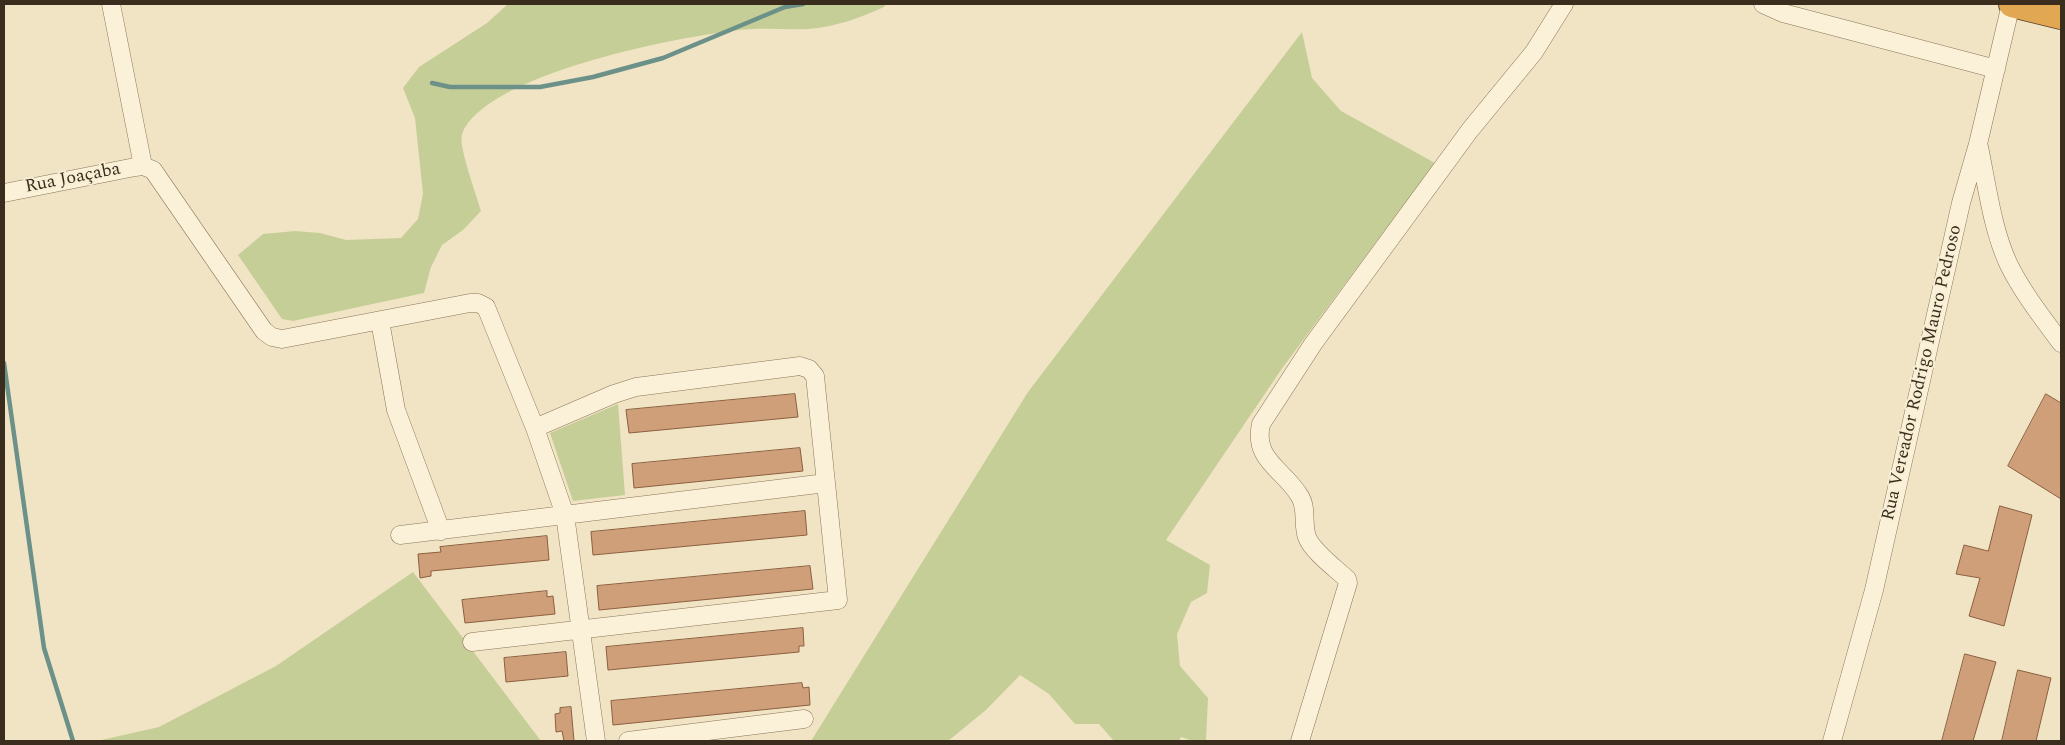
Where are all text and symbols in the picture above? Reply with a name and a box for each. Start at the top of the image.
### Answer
street label: Rua Joaçaba [23,159,123,199]
street label: Rua Vereador Rodrigo Mauro Pedroso [1878,223,1968,523]

